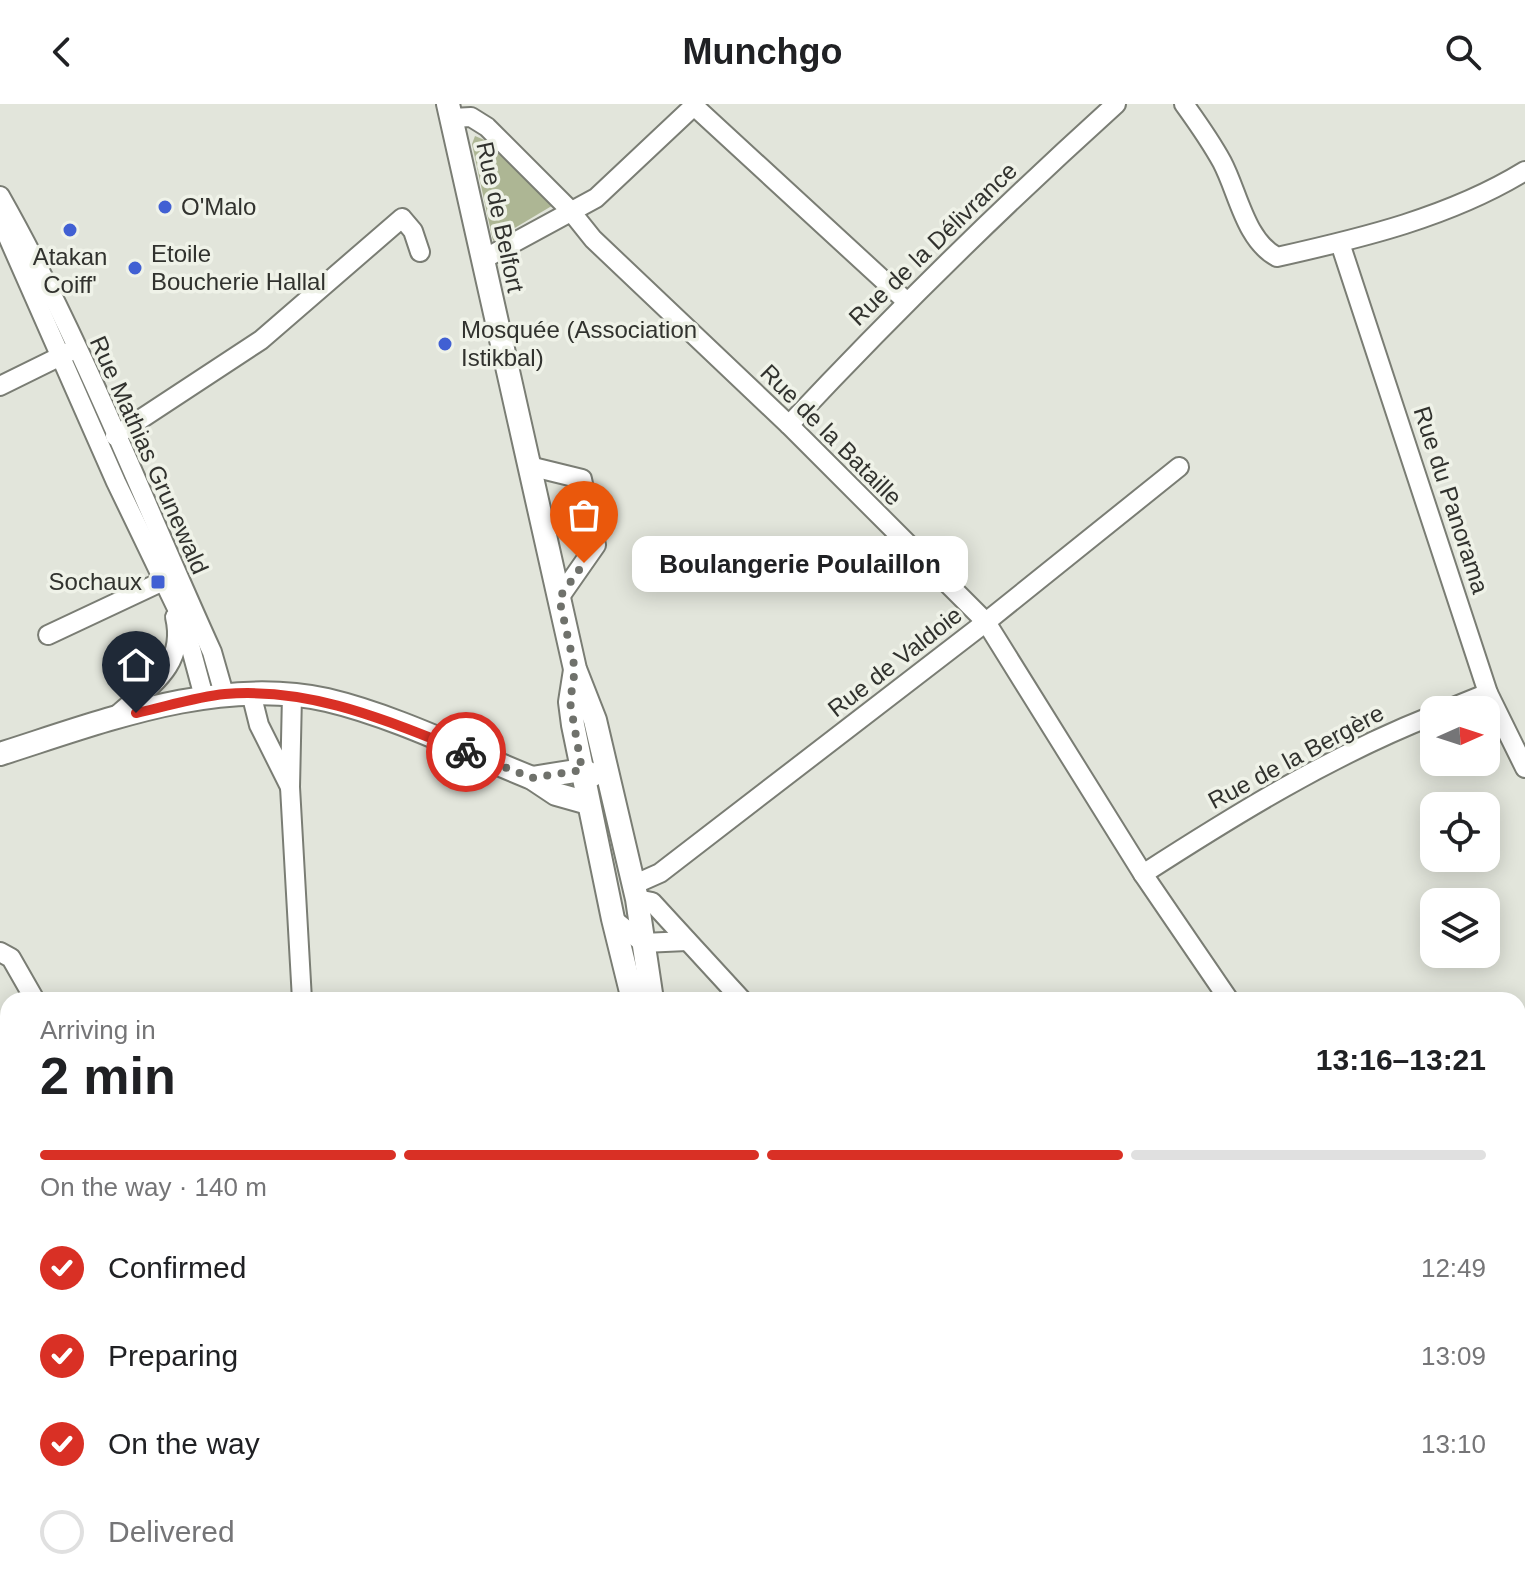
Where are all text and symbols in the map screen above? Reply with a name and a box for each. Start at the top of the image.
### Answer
icon: back [40,30,84,74]
icon: search [1441,30,1485,74]
text: Munchgo [683,31,842,72]
street label: Rue de Belfort [471,139,530,295]
street label: Rue de la Délivrance [843,157,1022,331]
place label: O'Malo [181,193,256,220]
marker: O'Malo [156,198,174,216]
marker: Atakan Coiff' [61,221,79,239]
place label: Etoile Boucherie Hallal [151,240,326,295]
place label: Atakan Coiff' [33,243,107,298]
marker: Etoile Boucherie Hallal [126,259,144,277]
place label: Mosquée (Association Istikbal) [461,316,697,371]
street label: Rue Mathias Grunewald [85,332,214,578]
marker: Mosquée (Association Istikbal) [436,335,454,353]
street label: Rue de la Bataille [755,359,907,511]
street label: Rue du Panorama [1409,403,1495,597]
pin [550,481,618,563]
icon: bag [562,493,606,537]
callout: Boulangerie Poulaillon [632,535,968,591]
text: Boulangerie Poulaillon [659,549,941,579]
place label: Sochaux [49,568,142,595]
marker: Sochaux [149,573,167,591]
street label: Rue de Valdoie [822,601,967,722]
pin [102,631,170,713]
icon: home [114,643,158,687]
north arrow [1420,696,1500,776]
map controls [1420,696,1500,968]
street label: Rue de la Bergère [1203,699,1388,814]
courier [426,712,506,792]
icon: bike [444,730,488,774]
button: locate [1420,792,1500,872]
button: layers [1420,888,1500,968]
text: Arriving in [40,1015,156,1045]
text: 13:16–13:21 [1316,1043,1486,1076]
text: 2 min [40,1047,176,1105]
text: On the way · 140 m [40,1172,267,1202]
icon: check [40,1246,84,1290]
text: Confirmed [108,1251,246,1284]
text: 12:49 [1421,1253,1486,1283]
icon: check [40,1334,84,1378]
text: Preparing [108,1339,238,1372]
text: 13:09 [1421,1341,1486,1371]
icon: check [40,1422,84,1466]
text: On the way [108,1427,260,1460]
text: 13:10 [1421,1429,1486,1459]
text: Delivered [108,1515,235,1548]

